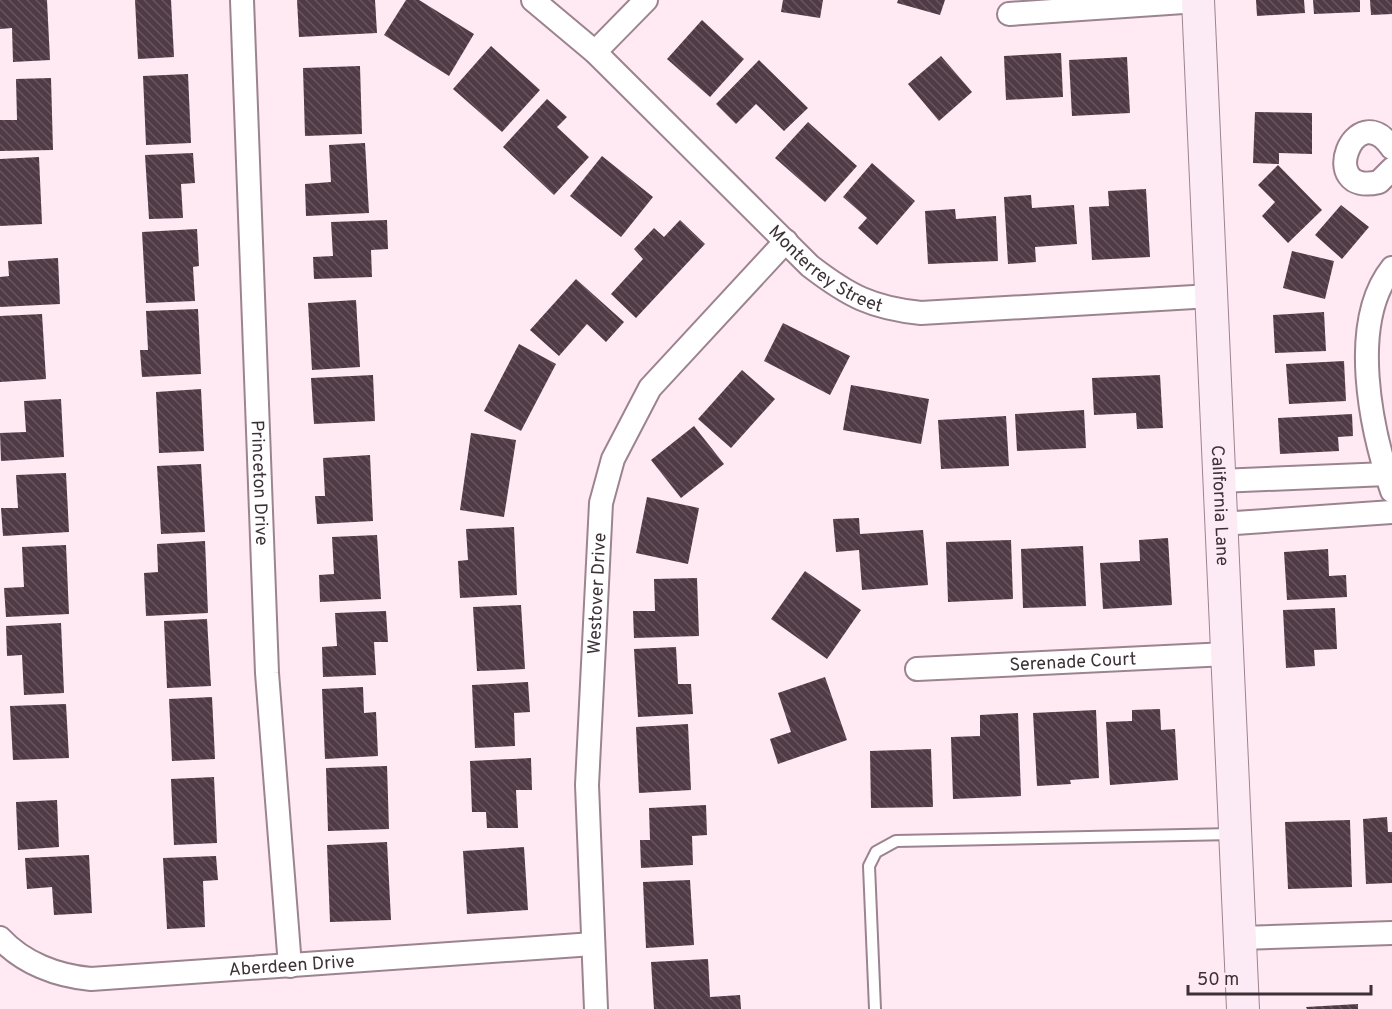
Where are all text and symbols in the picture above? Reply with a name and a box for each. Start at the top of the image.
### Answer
street label: Monterrey Street [763,221,885,319]
street label: Princeton Drive [245,420,272,546]
street label: California Lane [1205,445,1233,567]
street label: Westover Drive [583,532,613,655]
street label: Serenade Court [1009,648,1137,678]
street label: Aberdeen Drive [228,951,355,982]
scale bar [1188,958,1371,996]
text: 50 m [1197,969,1239,992]

